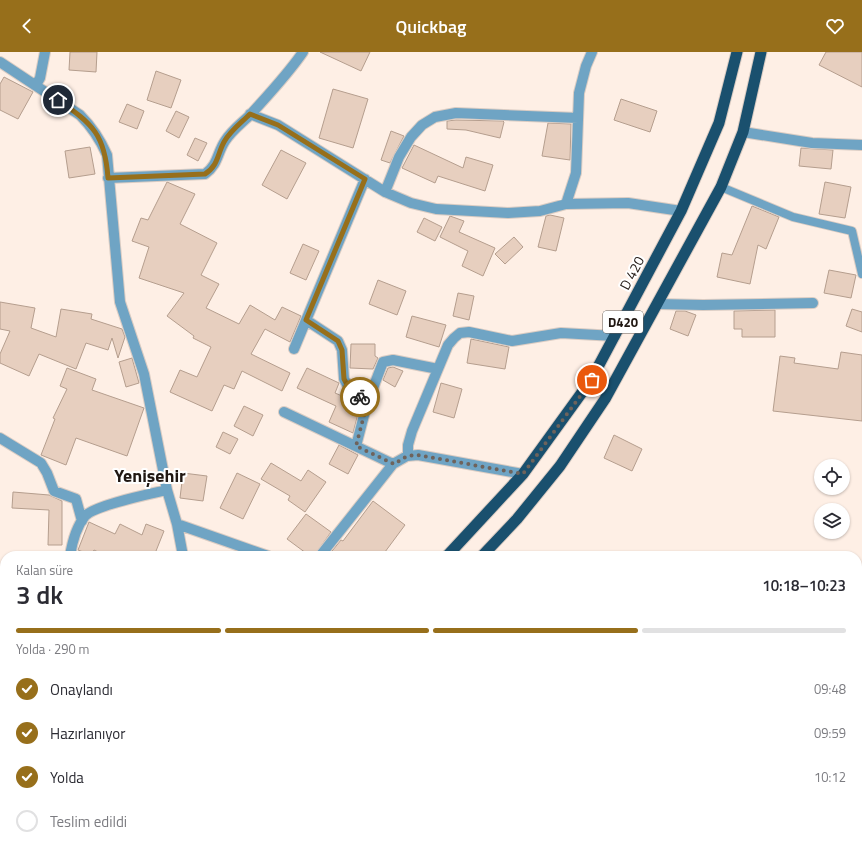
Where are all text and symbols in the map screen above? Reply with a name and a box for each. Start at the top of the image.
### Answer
text: Quickbag [395,13,467,40]
icon: back [16,15,38,37]
icon: heart [824,15,846,37]
pin [41,83,75,117]
icon: home [47,89,69,111]
street label: D 420 [614,252,649,293]
road number: D420 [603,311,643,333]
pin [575,363,609,397]
icon: bag [581,369,603,391]
courier [340,377,380,417]
icon: bike [349,386,371,408]
map controls [814,459,850,539]
button: locate [814,459,850,495]
district label: Yenişehir [114,462,186,489]
button: layers [814,503,850,539]
text: Kalan süre [16,560,73,580]
text: 10:18–10:23 [762,574,846,597]
text: 3 dk [16,575,63,614]
text: Yolda · 290 m [16,639,89,659]
icon: check [16,678,38,700]
text: Onaylandı [50,678,113,701]
text: 09:48 [814,679,846,699]
icon: check [16,722,38,744]
text: Hazırlanıyor [50,722,125,745]
text: 09:59 [814,723,846,743]
icon: check [16,766,38,788]
text: Yolda [50,766,84,789]
text: 10:12 [814,767,846,787]
text: Teslim edildi [50,810,127,833]

